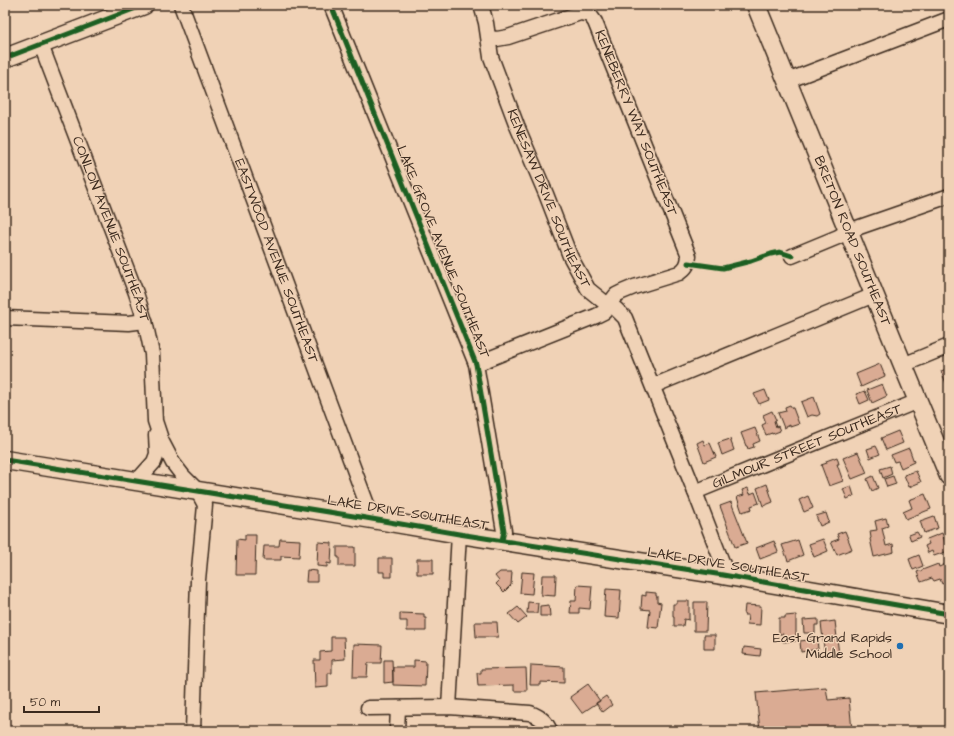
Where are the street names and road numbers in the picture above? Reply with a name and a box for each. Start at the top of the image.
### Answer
street label: KENEBERRY WAY SOUTHEAST [590,27,683,219]
street label: KENESAW DRIVE SOUTHEAST [502,106,596,292]
street label: CONLON AVENUE SOUTHEAST [67,134,155,325]
street label: LAKE GROVE AVENUE SOUTHEAST [391,143,495,362]
street label: BRETON ROAD SOUTHEAST [809,153,896,329]
street label: EASTWOOD AVENUE SOUTHEAST [229,156,324,366]
street label: GILMOUR STREET SOUTHEAST [709,399,905,494]
street label: LAKE DRIVE SOUTHEAST [326,490,490,536]
street label: LAKE DRIVE SOUTHEAST [646,542,810,588]

